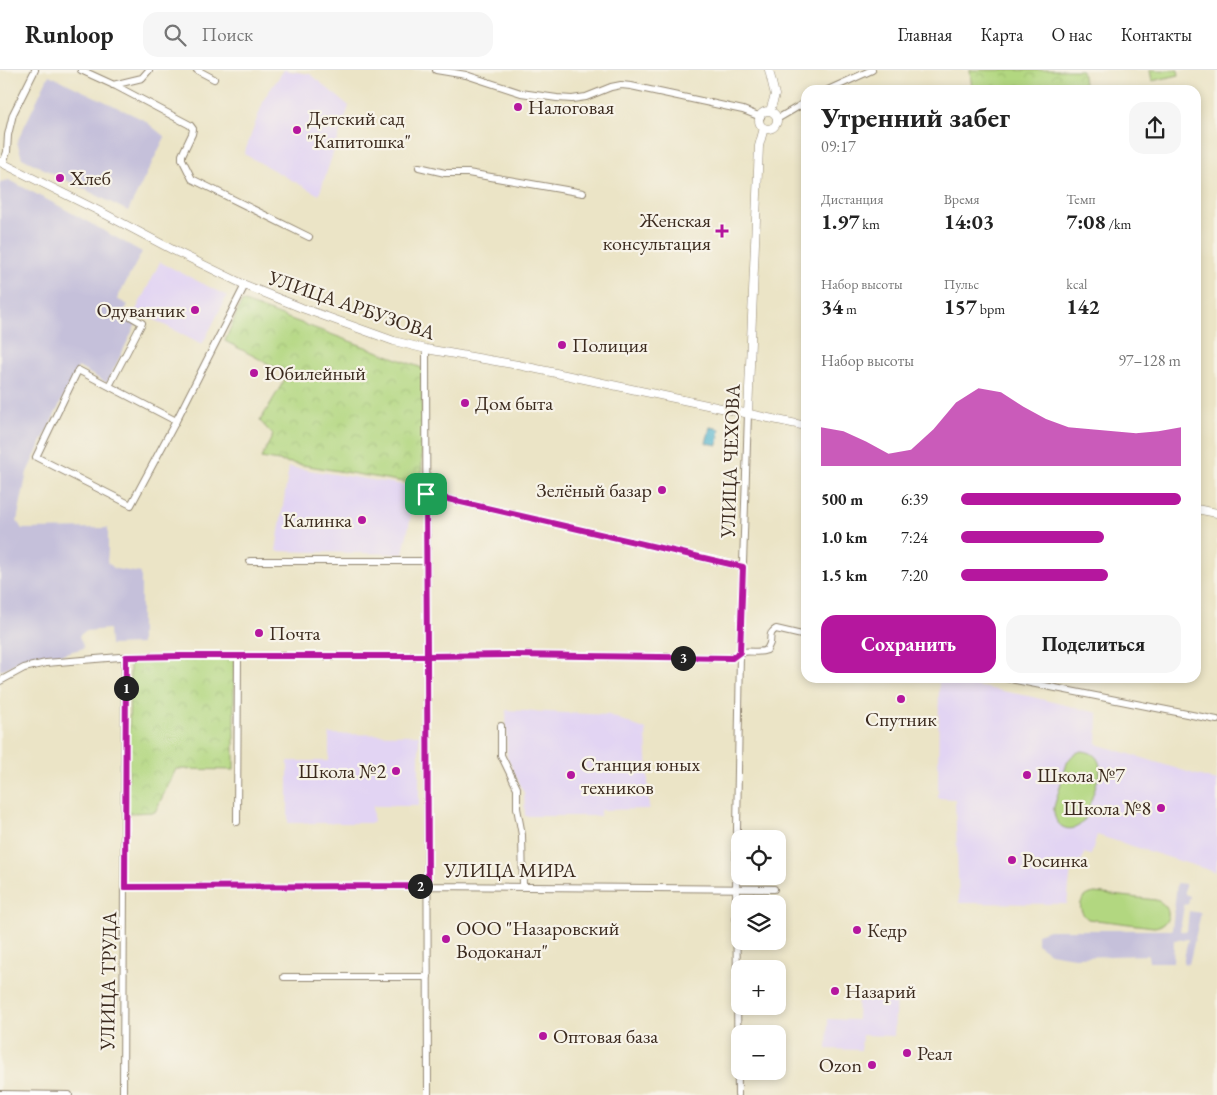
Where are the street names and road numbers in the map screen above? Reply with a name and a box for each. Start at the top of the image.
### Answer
street label: УЛИЦА АРБУЗОВА [264,264,439,346]
street label: УЛИЦА ЧЕХОВА [714,383,746,539]
street label: УЛИЦА МИРА [443,857,576,883]
street label: УЛИЦА ТРУДА [94,911,122,1052]

